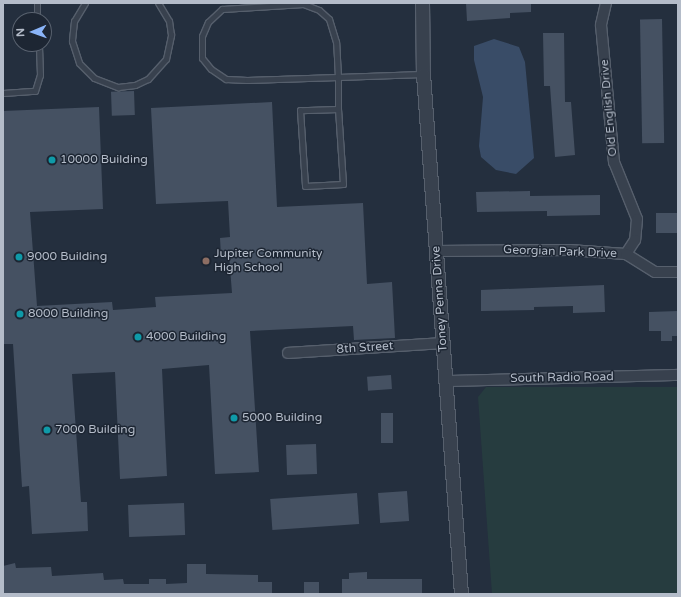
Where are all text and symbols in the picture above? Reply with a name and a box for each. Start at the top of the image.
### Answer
north arrow [12,12,52,52]
text: N [14,28,27,37]
street label: Old English Drive [598,59,620,157]
place label: 10000 Building [60,153,148,167]
marker: 10000 Building [47,155,57,165]
street label: Georgian Park Drive [503,243,617,261]
street label: Toney Penna Drive [429,246,451,352]
place label: Jupiter Community High School [214,247,322,275]
place label: 9000 Building [27,250,107,264]
marker: 9000 Building [14,252,24,262]
marker: Jupiter Community High School [201,256,211,266]
place label: 8000 Building [28,307,108,321]
marker: 8000 Building [15,309,25,319]
place label: 4000 Building [146,330,226,344]
marker: 4000 Building [133,332,143,342]
street label: 8th Street [336,339,394,357]
street label: South Radio Road [510,370,614,386]
place label: 5000 Building [242,411,322,425]
marker: 5000 Building [229,413,239,423]
place label: 7000 Building [55,423,135,437]
marker: 7000 Building [42,425,52,435]

